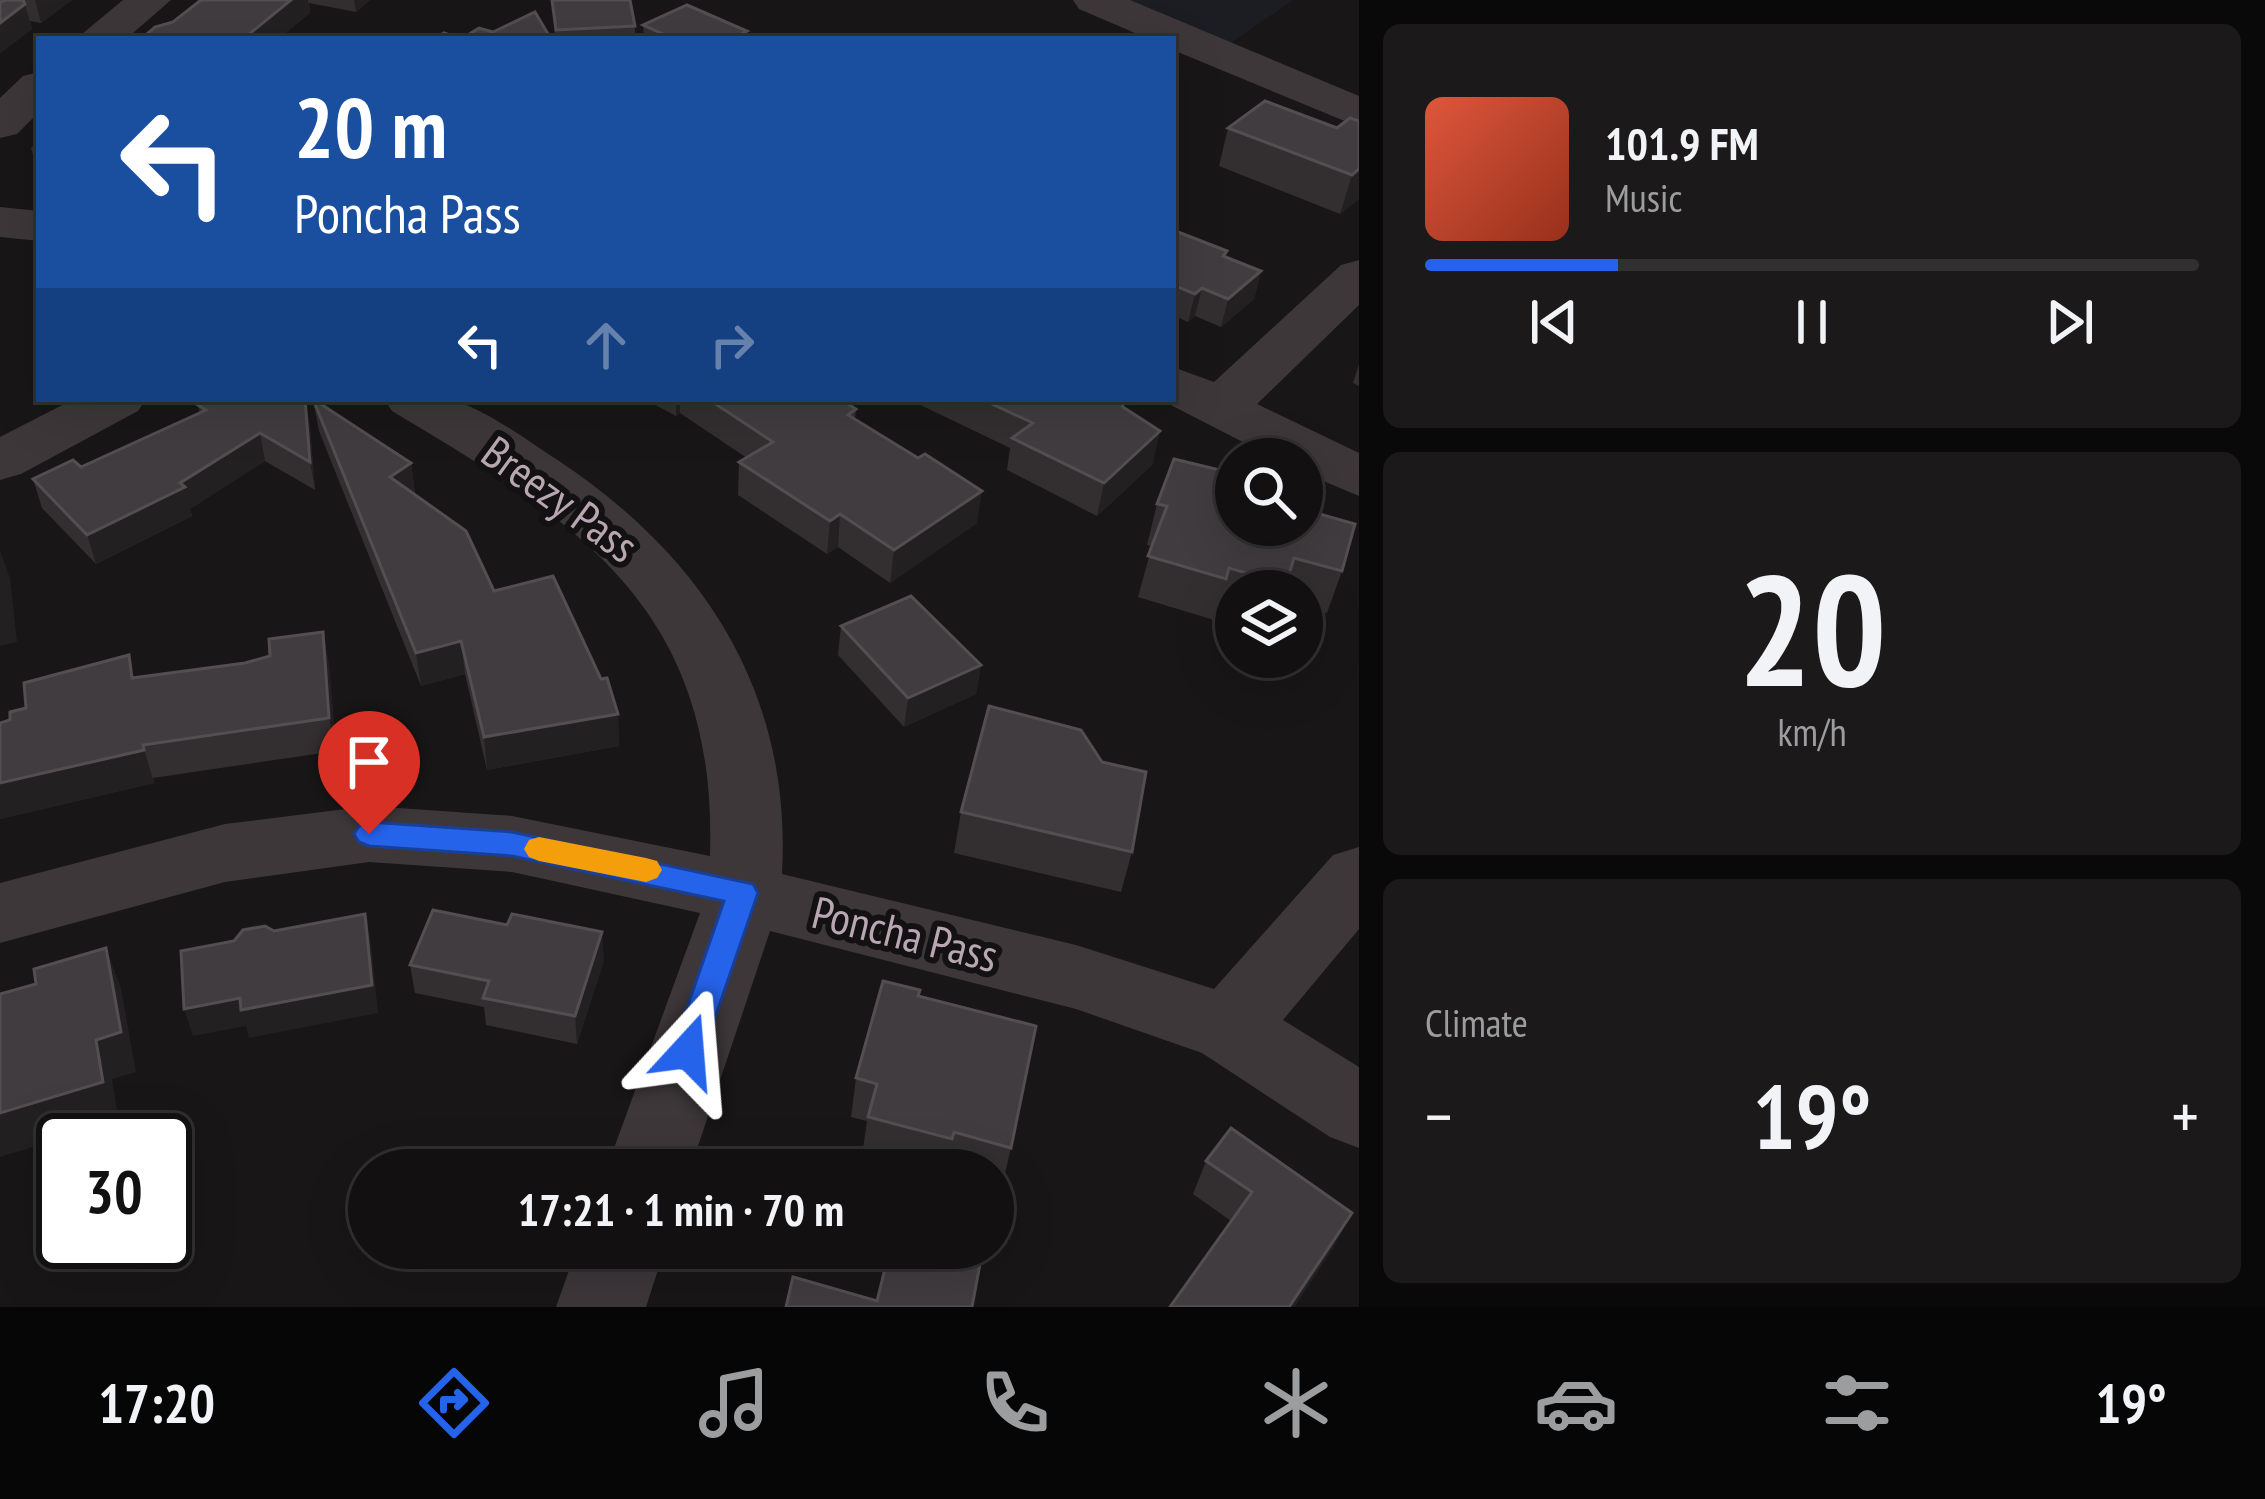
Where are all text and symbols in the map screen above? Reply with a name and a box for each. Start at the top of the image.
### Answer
text: 20 m [294,72,447,181]
icon: left [96,84,252,240]
text: 101.9 FM [1605,114,1759,172]
text: Music [1605,172,1682,223]
text: Poncha Pass [294,178,521,248]
icon: previous [1521,289,1587,355]
icon: pause [1779,289,1845,355]
icon: next [2037,289,2103,355]
icon: left [447,312,513,378]
icon: ahead [573,312,639,378]
icon: right [699,312,765,378]
street label: Breezy Pass [471,422,650,574]
map controls [1215,438,1323,678]
button: search [1215,438,1323,546]
text: 20 [1737,527,1887,729]
button: layers [1215,570,1323,678]
text: km/h [1777,706,1847,757]
pin [318,711,420,834]
icon: arrive [336,729,402,795]
street label: Poncha Pass [807,882,1004,984]
position arrow [625,988,751,1114]
text: Climate [1425,997,1528,1048]
text: 19° [1753,1057,1871,1174]
text: − [1425,1073,1452,1158]
text: + [2172,1073,2199,1158]
speed limit sign: 30 [36,1113,192,1269]
text: 17:21 · 1 min · 70 m [518,1180,844,1238]
icon: directions [412,1361,496,1445]
icon: music [692,1361,776,1445]
icon: phone [973,1361,1057,1445]
icon: climate [1254,1361,1338,1445]
icon: car [1534,1361,1618,1445]
icon: filters [1815,1361,1899,1445]
text: 17:20 [98,1368,215,1438]
text: 19° [2095,1368,2167,1438]

